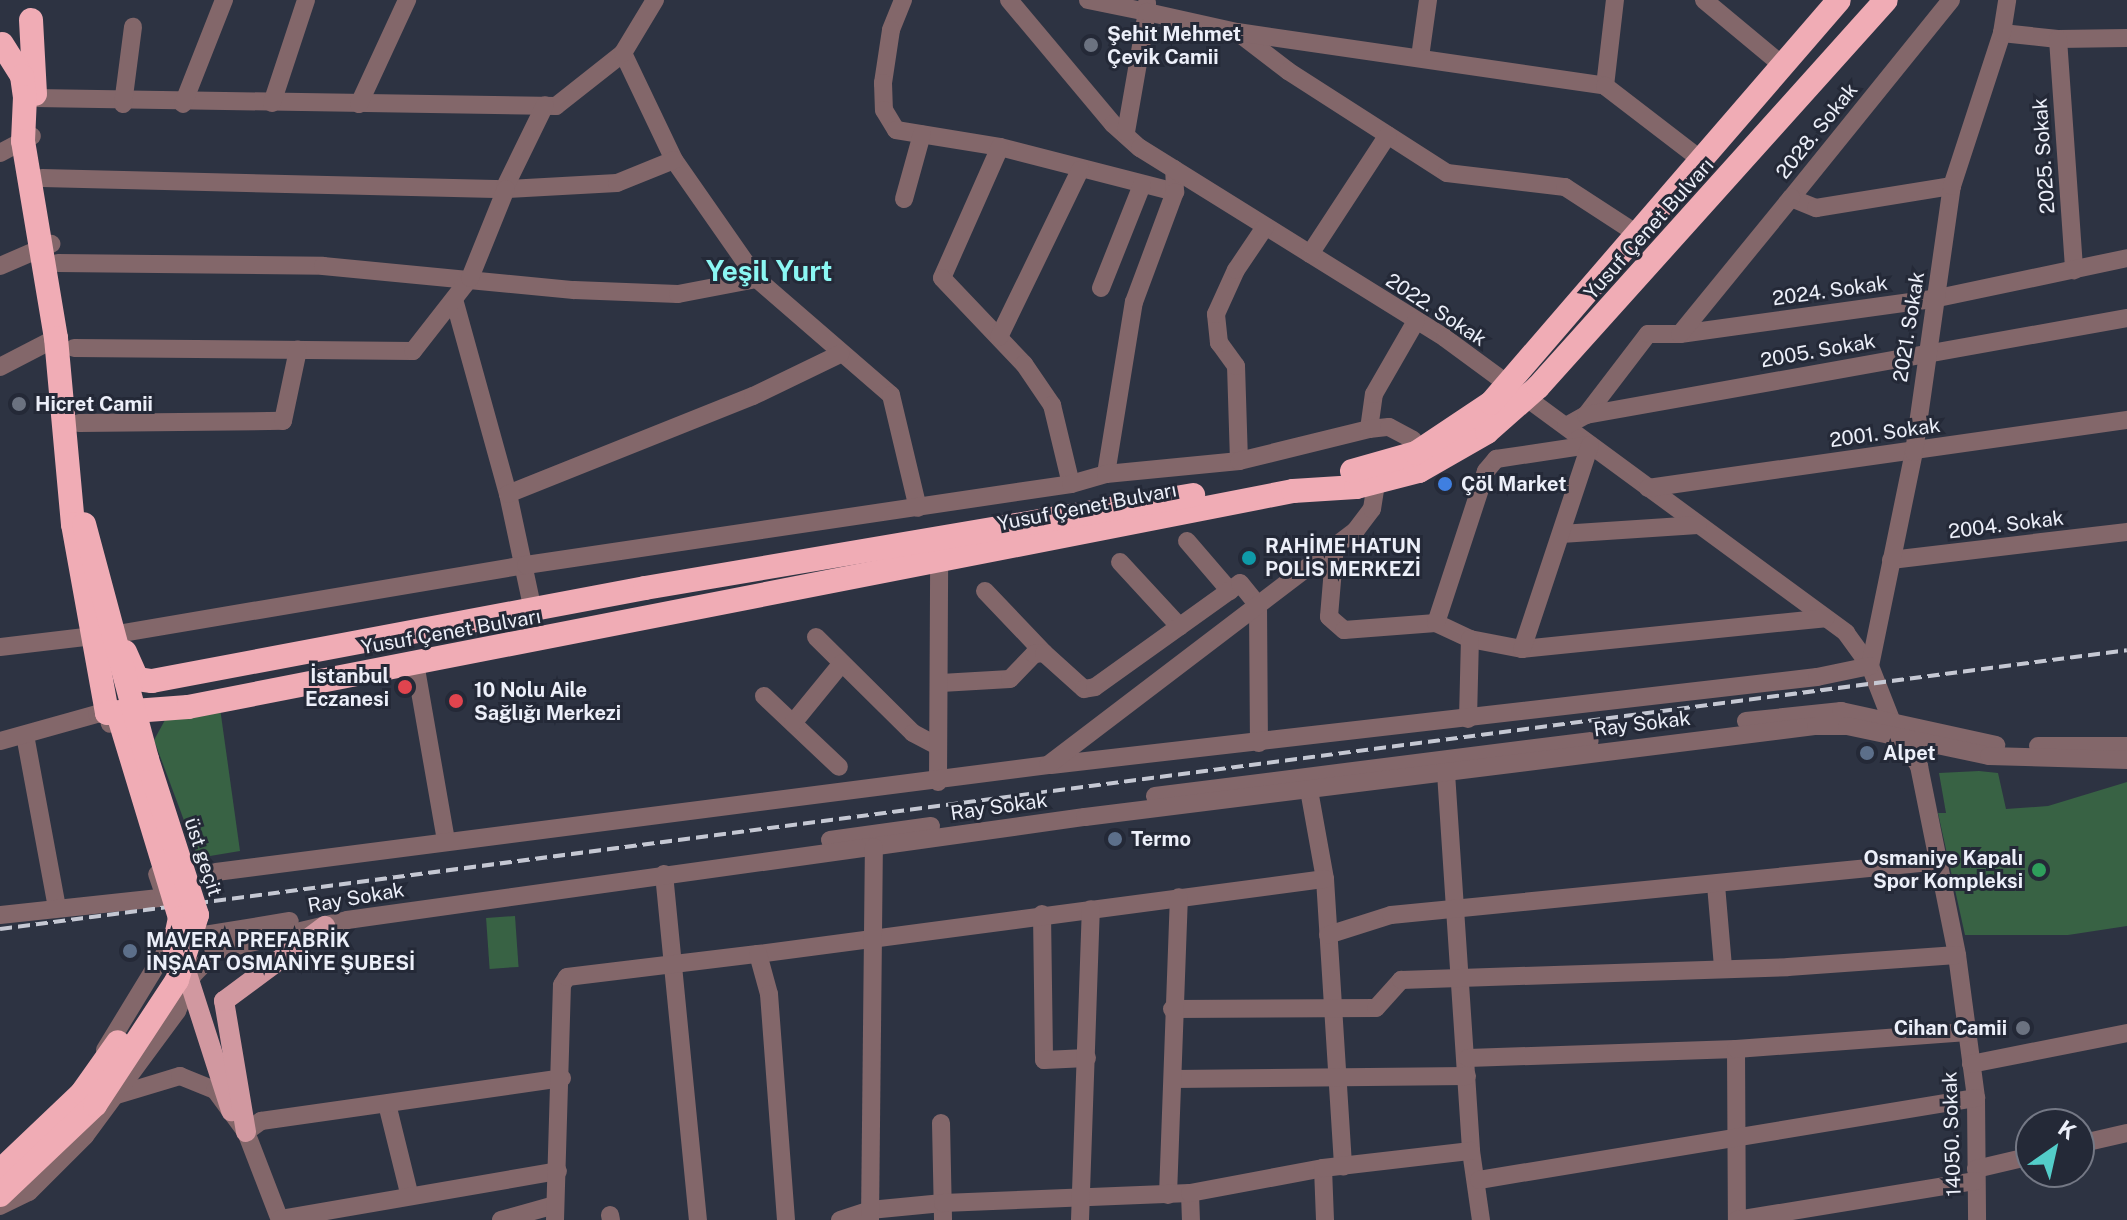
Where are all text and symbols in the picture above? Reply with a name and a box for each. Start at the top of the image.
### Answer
place label: Şehit Mehmet Çevik Camii [1107,22,1241,69]
marker: Şehit Mehmet Çevik Camii [1082,36,1100,54]
street label: 2028. Sokak [1771,78,1863,184]
street label: 2025. Sokak [2028,97,2060,215]
street label: Yusuf Çenet Bulvarı [1579,153,1719,305]
district label: Yeşil Yurt [706,254,832,288]
street label: 2022. Sokak [1381,269,1491,351]
street label: 2021. Sokak [1888,270,1930,384]
street label: 2024. Sokak [1771,271,1889,311]
street label: 2005. Sokak [1759,329,1877,373]
place label: Hicret Camii [35,392,153,416]
marker: Hicret Camii [10,395,28,413]
street label: 2001. Sokak [1828,413,1942,453]
place label: Çöl Market [1461,472,1566,496]
marker: Çöl Market [1436,475,1454,493]
street label: Yusuf Çenet Bulvarı [995,478,1179,536]
street label: 2004. Sokak [1947,506,2065,544]
place label: RAHİME HATUN POLİS MERKEZİ [1265,534,1421,581]
marker: RAHİME HATUN POLİS MERKEZİ [1240,549,1258,567]
street label: Yusuf Çenet Bulvarı [359,604,543,660]
place label: İstanbul Eczanesi [305,664,389,711]
marker: İstanbul Eczanesi [396,678,414,696]
place label: 10 Nolu Aile Sağlığı Merkezi [474,678,621,725]
marker: 10 Nolu Aile Sağlığı Merkezi [445,690,467,712]
street label: Ray Sokak [1592,706,1692,742]
place label: Alpet [1883,741,1936,765]
marker: Alpet [1858,744,1876,762]
street label: Ray Sokak [949,788,1049,826]
street label: üst geçit [179,815,227,899]
place label: Termo [1131,827,1191,851]
marker: Termo [1106,830,1124,848]
place label: Osmaniye Kapalı Spor Kompleksi [1863,846,2023,893]
marker: Osmaniye Kapalı Spor Kompleksi [2030,861,2048,879]
street label: Ray Sokak [306,878,406,918]
place label: MAVERA PREFABRİK İNŞAAT OSMANİYE ŞUBESİ [146,928,415,975]
marker: MAVERA PREFABRİK İNŞAAT OSMANİYE ŞUBESİ [121,942,139,960]
place label: Cihan Camii [1894,1016,2007,1040]
marker: Cihan Camii [2014,1019,2032,1037]
street label: 14050. Sokak [1938,1071,1966,1197]
north arrow [2015,1108,2095,1188]
text: K [2053,1115,2081,1145]

